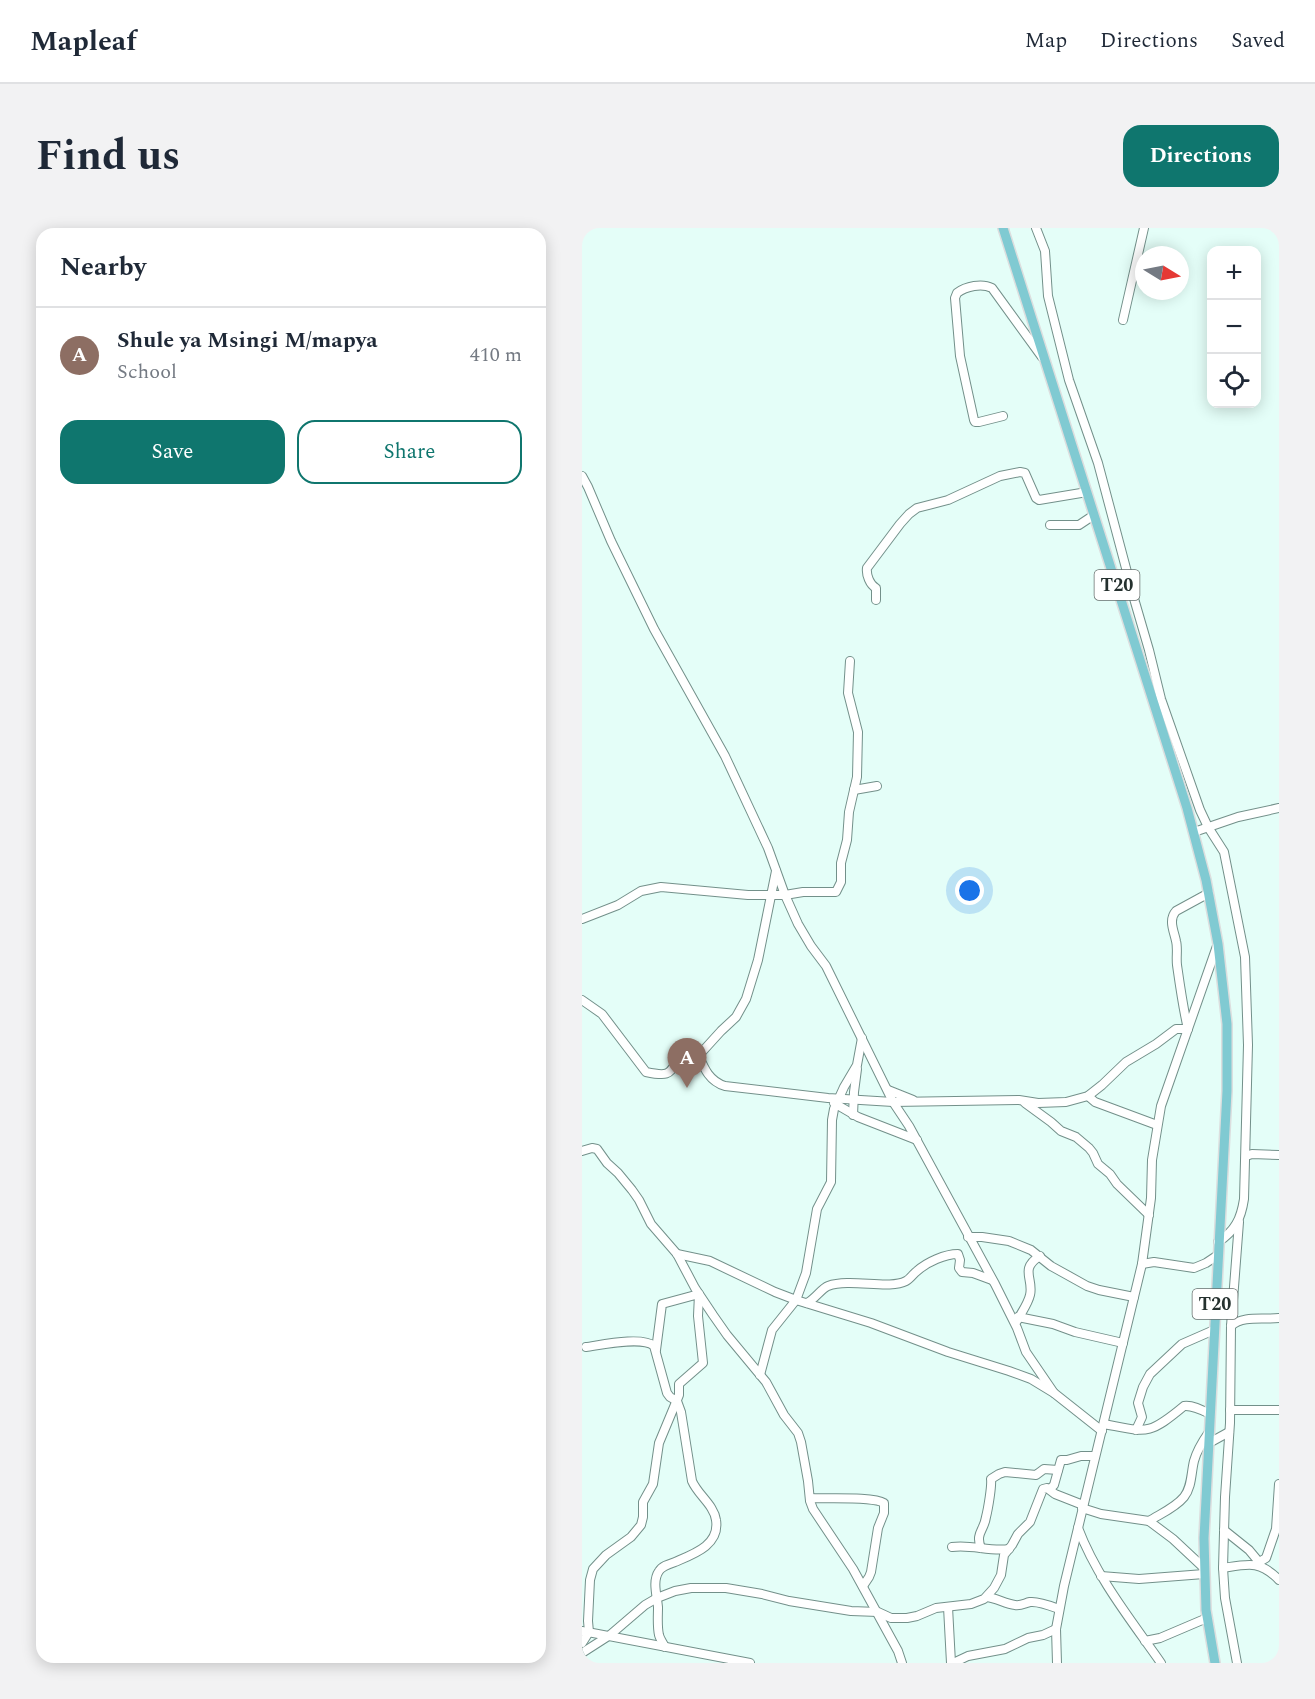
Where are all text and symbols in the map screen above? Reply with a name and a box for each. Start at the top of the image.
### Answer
text: Mapleaf [30,20,137,63]
text: Map [1025,25,1067,57]
text: Directions [1100,25,1198,57]
text: Saved [1231,25,1285,57]
text: Find us [36,125,180,188]
button: Directions [1123,125,1279,187]
north arrow [1135,246,1189,300]
map controls [1207,246,1261,408]
button: + [1207,246,1261,300]
text: Nearby [60,247,146,287]
button: − [1207,300,1261,354]
text: Shule ya Msingi M/mapya [117,324,378,357]
text: A [72,340,87,370]
text: 410 m [470,340,522,370]
button: locate [1207,354,1261,408]
text: School [117,357,177,387]
button: Save [60,420,285,484]
button: Share [297,420,522,484]
road number: T20 [1094,570,1140,600]
your location [955,876,984,905]
pin: A [668,1038,706,1088]
road number: T20 [1192,1289,1238,1319]

